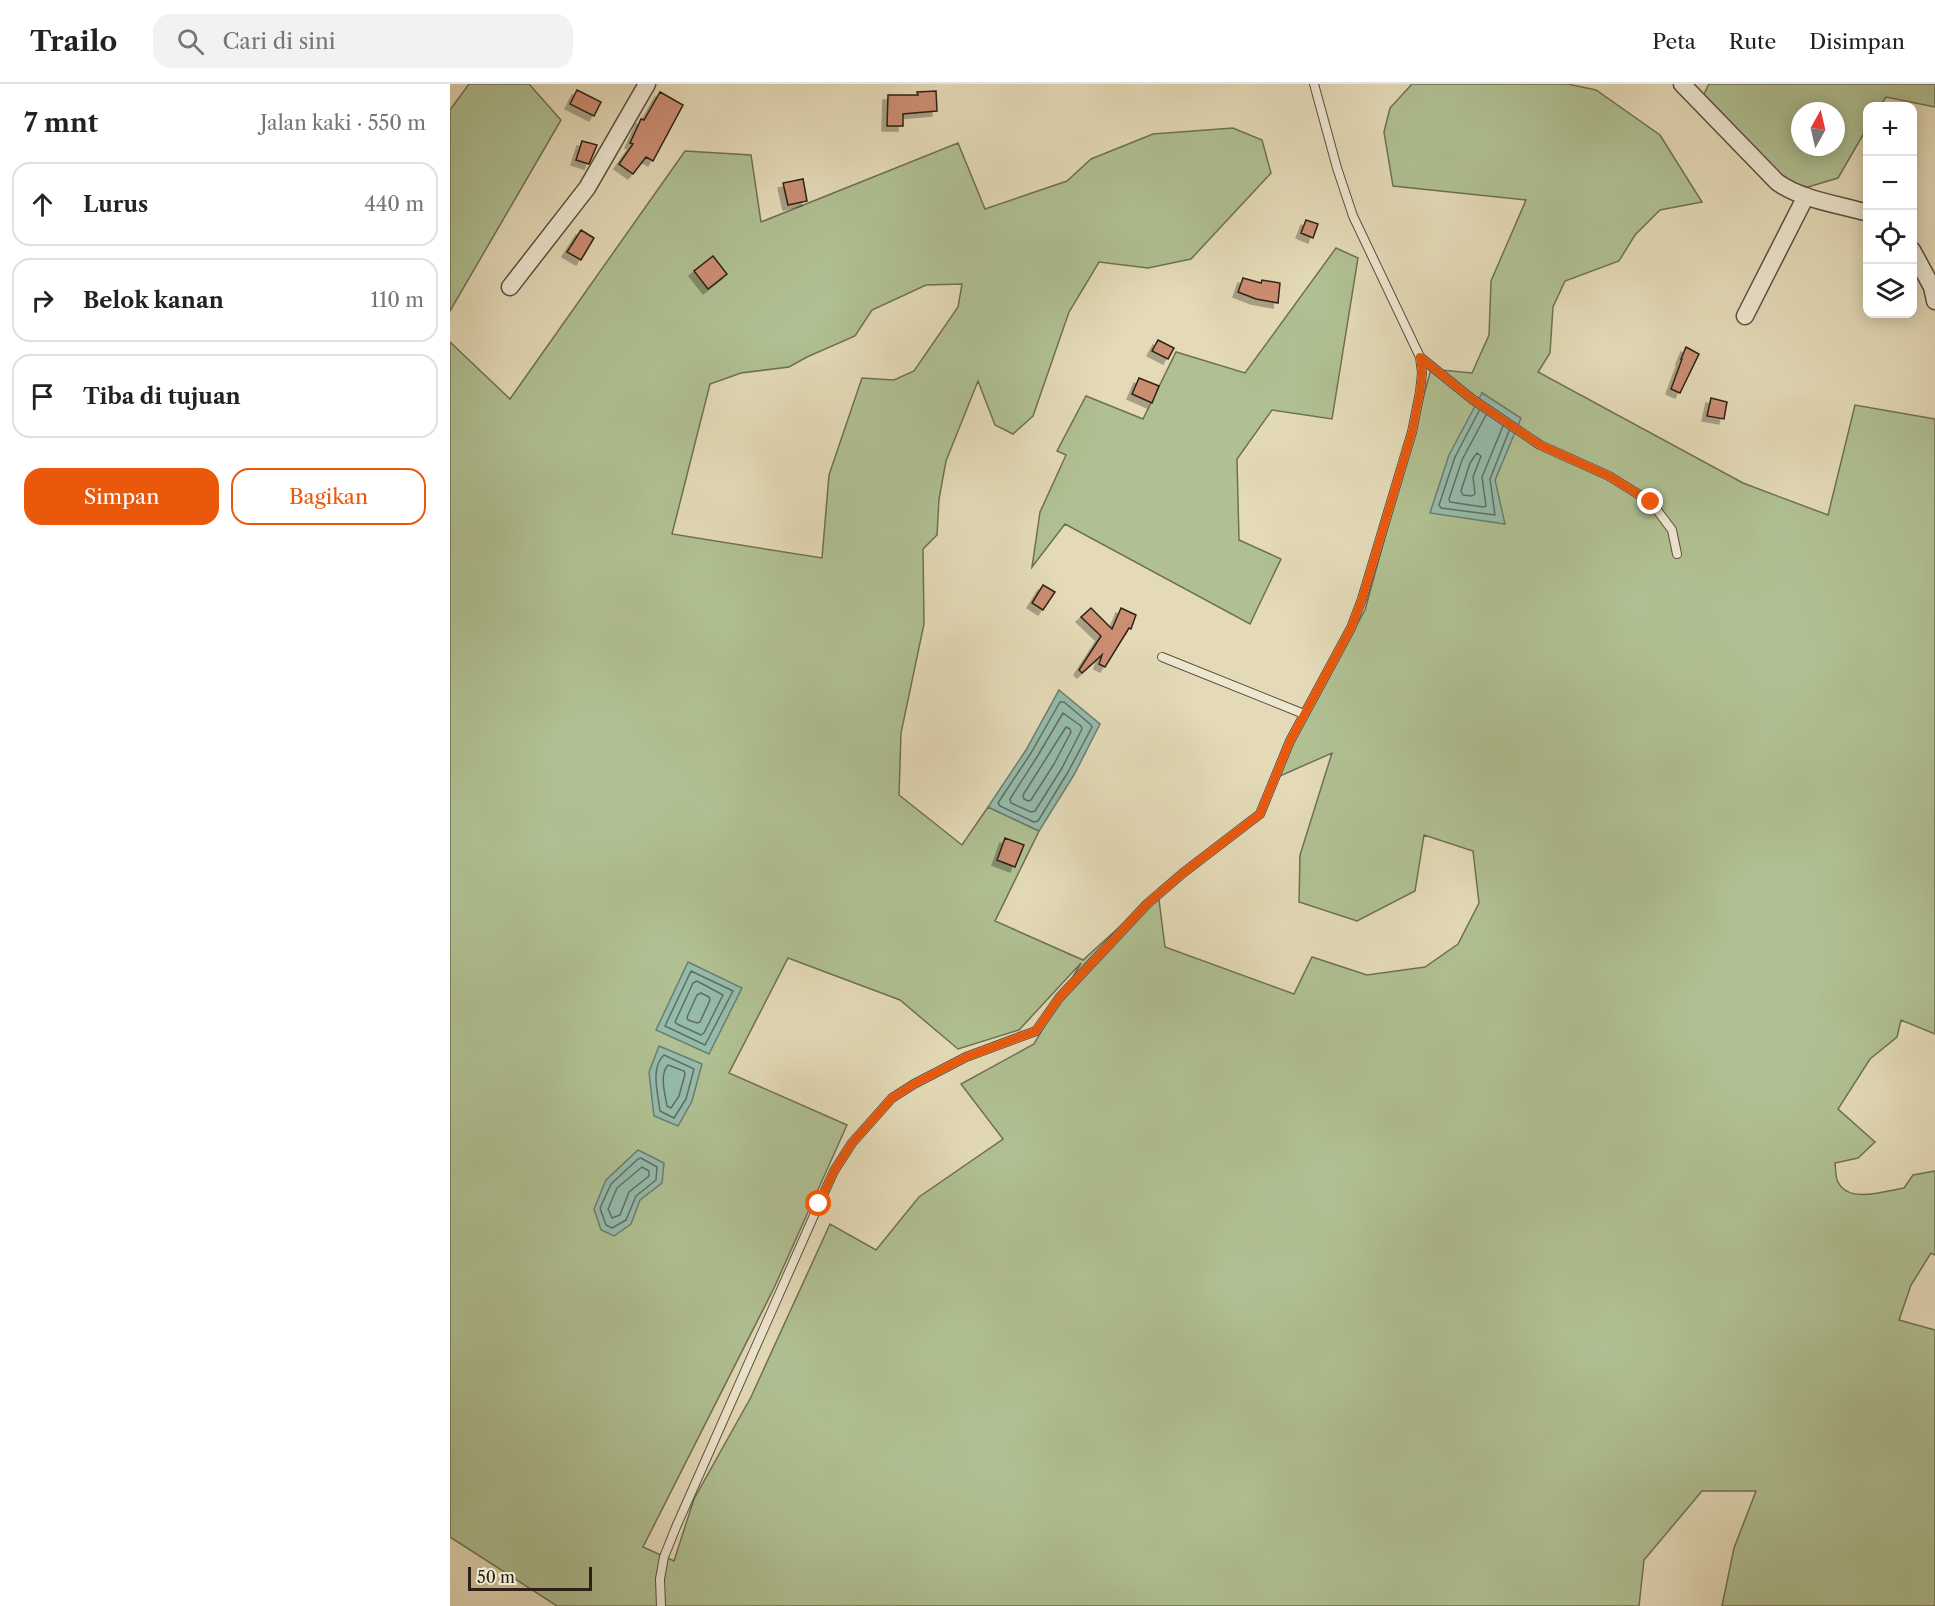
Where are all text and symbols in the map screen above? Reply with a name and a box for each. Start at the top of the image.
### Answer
search box [153,14,573,68]
text: Trailo [30,24,117,58]
icon: search [174,25,207,58]
text: Cari di sini [222,28,336,55]
text: Peta [1652,29,1696,54]
text: Rute [1729,29,1776,54]
text: Disimpan [1809,29,1905,54]
north arrow [1791,102,1845,156]
map controls [1863,102,1917,318]
button: + [1863,102,1917,156]
text: 7 mnt [24,107,98,139]
text: Jalan kaki · 550 m [260,111,426,135]
button: − [1863,156,1917,210]
icon: ahead [26,188,59,221]
text: Lurus [83,191,148,218]
text: 440 m [364,192,424,216]
button: locate [1863,210,1917,264]
button: layers [1863,264,1917,318]
icon: right [26,284,59,317]
text: Belok kanan [83,287,224,314]
text: 110 m [371,288,424,312]
icon: arrive [26,380,59,413]
text: Tiba di tujuan [83,383,241,410]
button: Simpan [24,468,219,525]
button: Bagikan [231,468,426,525]
route end [1637,488,1663,514]
route start [805,1190,831,1216]
scale bar [468,1564,592,1592]
text: 50 m [477,1567,515,1587]

